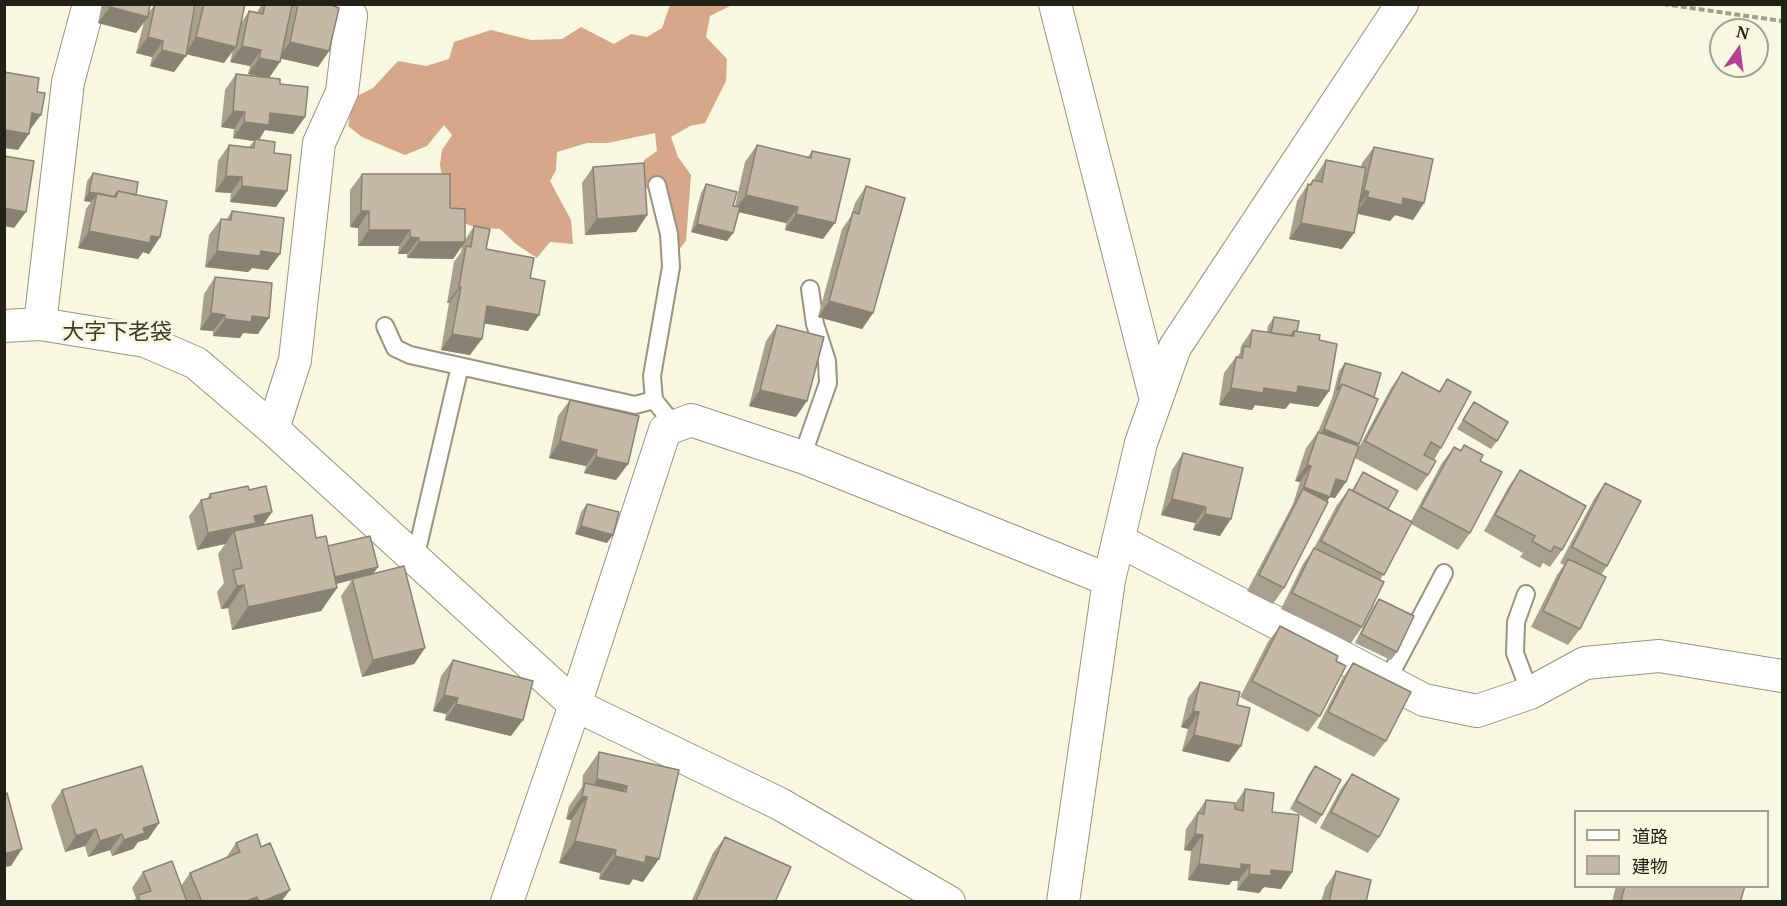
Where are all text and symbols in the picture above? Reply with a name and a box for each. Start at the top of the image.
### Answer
north arrow [1709,18,1769,78]
text: N [1734,20,1752,45]
district label: 大字下老袋 [62,320,172,346]
legend [1574,810,1769,888]
text: 道路 [1632,824,1668,848]
text: 建物 [1632,854,1668,878]

